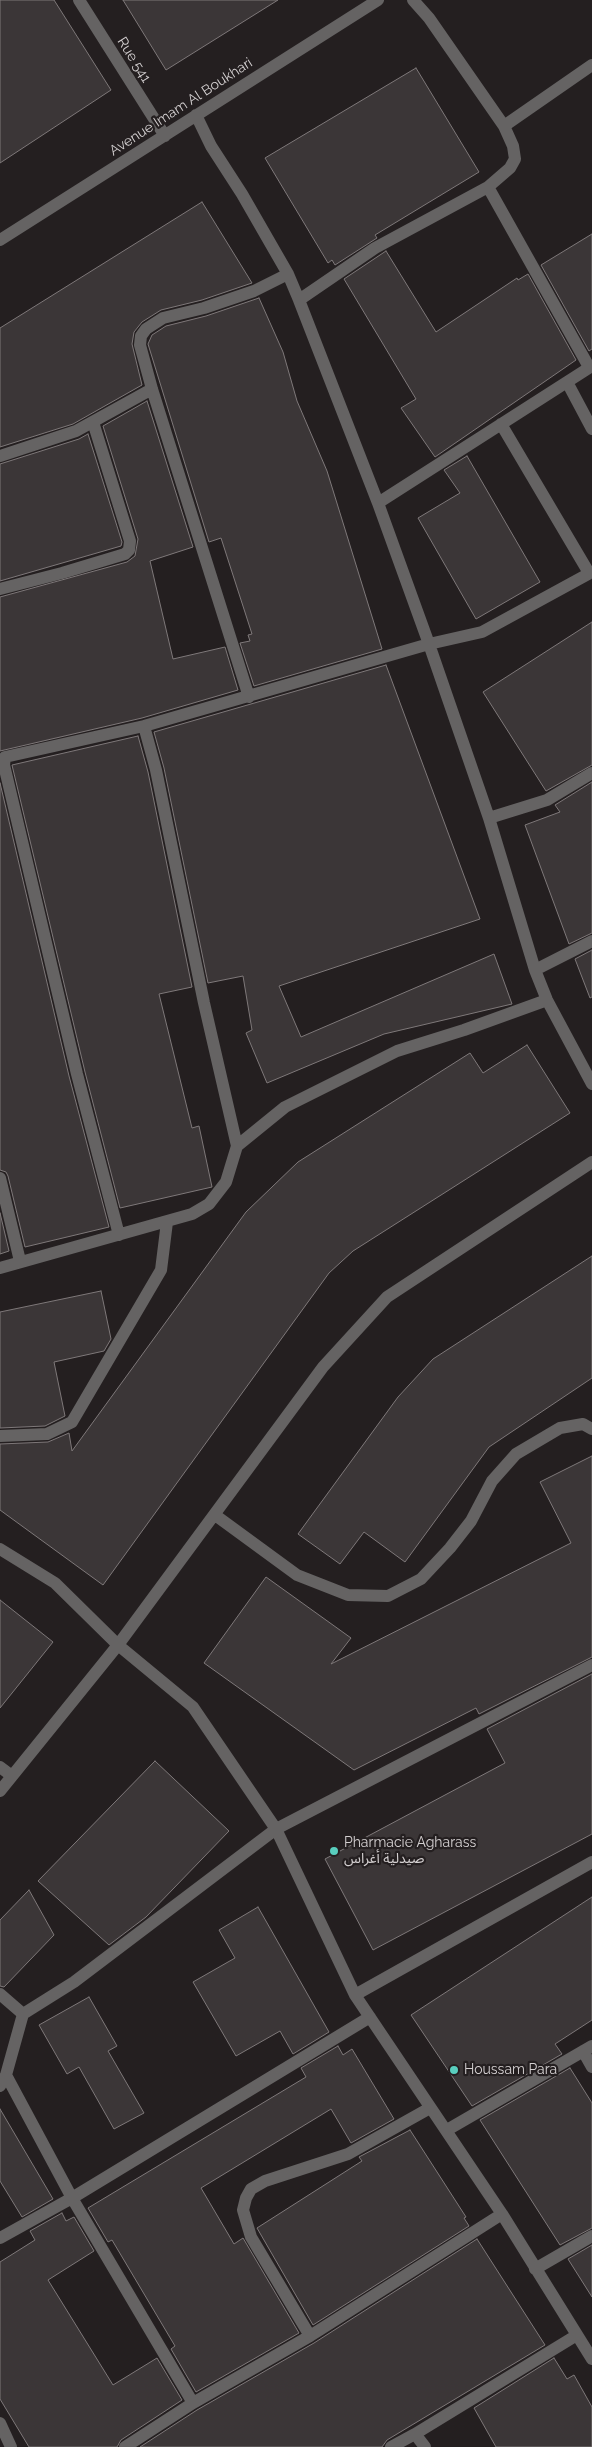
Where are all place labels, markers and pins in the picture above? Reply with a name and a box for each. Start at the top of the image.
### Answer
place label: Pharmacie Agharass صيدلية أغراس [344,1835,476,1868]
marker: Pharmacie Agharass صيدلية أغراس [328,1845,340,1857]
place label: Houssam Para [464,2062,557,2078]
marker: Houssam Para [448,2064,460,2076]

